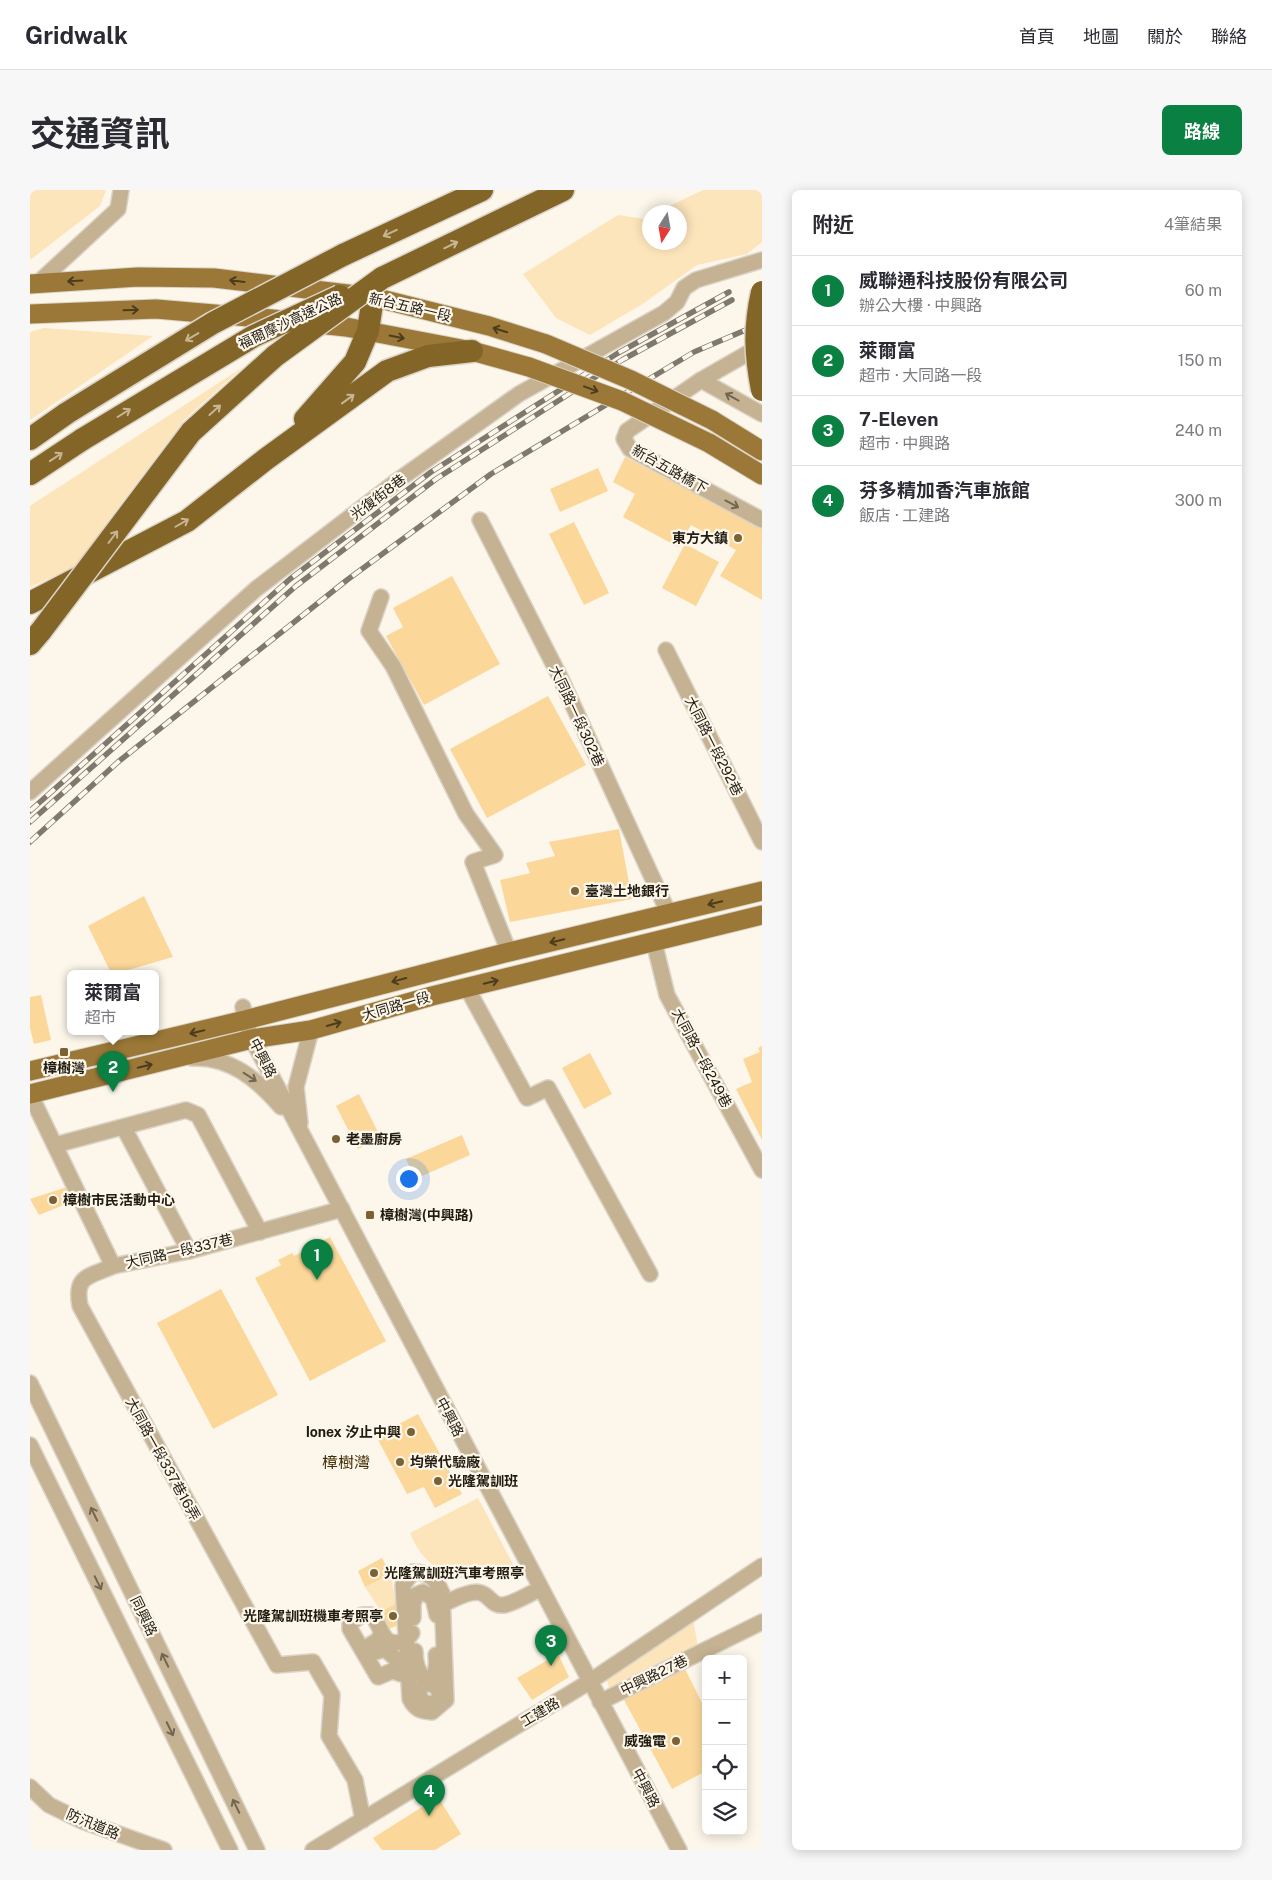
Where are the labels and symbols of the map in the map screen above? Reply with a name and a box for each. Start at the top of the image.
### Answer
north arrow [642,205,687,250]
one-way arrow [383,228,398,238]
one-way arrow [443,240,458,249]
one-way arrow [229,276,245,286]
one-way arrow [67,277,83,286]
street label: 福爾摩沙高速公路 [236,290,344,352]
street label: 新台五路一段 [367,290,453,324]
one-way arrow [123,306,139,315]
one-way arrow [492,324,508,334]
one-way arrow [186,332,200,342]
one-way arrow [388,333,404,342]
one-way arrow [582,385,598,394]
one-way arrow [724,392,739,402]
one-way arrow [340,394,354,404]
one-way arrow [208,405,221,416]
one-way arrow [117,408,131,418]
street label: 新台五路橋下 [629,442,711,496]
one-way arrow [49,452,63,462]
street label: 光復街8巷 [347,471,409,523]
one-way arrow [724,499,738,509]
one-way arrow [174,518,188,528]
one-way arrow [108,530,118,544]
place label: 東方大鎮 [672,530,728,546]
marker: 東方大鎮 [732,532,744,544]
street label: 大同路一段302巷 [547,663,607,769]
street label: 大同路一段292巷 [682,694,746,798]
place label: 臺灣土地銀行 [585,883,669,899]
marker: 臺灣土地銀行 [569,885,581,897]
one-way arrow [707,899,723,908]
one-way arrow [549,937,565,946]
one-way arrow [392,976,408,986]
one-way arrow [483,977,499,986]
street label: 大同路一段 [360,989,432,1023]
street label: 大同路一段249巷 [669,1006,735,1110]
one-way arrow [326,1018,342,1028]
one-way arrow [190,1028,206,1037]
street label: 中興路 [246,1036,280,1080]
marker: 樟樹灣 [58,1046,70,1058]
pin: 2 [97,1051,129,1092]
place label: 樟樹灣 [43,1060,85,1076]
one-way arrow [137,1060,153,1070]
one-way arrow [243,1072,257,1082]
place label: 老墨廚房 [346,1131,402,1147]
marker: 老墨廚房 [330,1133,342,1145]
your location [396,1166,422,1192]
place label: 樟樹市民活動中心 [63,1192,175,1208]
marker: 樟樹市民活動中心 [47,1194,59,1206]
place label: 樟樹灣(中興路) [380,1207,473,1223]
marker: 樟樹灣(中興路) [364,1209,376,1221]
street label: 大同路一段337巷 [124,1231,234,1271]
pin: 1 [301,1239,333,1280]
street label: 大同路一段337巷16弄 [123,1395,203,1523]
street label: 中興路 [433,1395,467,1439]
place label: Ionex 汐止中興 [306,1424,401,1440]
marker: Ionex 汐止中興 [405,1426,417,1438]
district label: 樟樹灣 [322,1453,370,1472]
place label: 均榮代驗廠 [410,1454,480,1470]
marker: 均榮代驗廠 [394,1456,406,1468]
place label: 光隆駕訓班 [448,1473,518,1489]
marker: 光隆駕訓班 [432,1475,444,1487]
one-way arrow [88,1507,98,1522]
place label: 光隆駕訓班汽車考照亭 [384,1565,524,1581]
marker: 光隆駕訓班汽車考照亭 [368,1567,380,1579]
one-way arrow [94,1575,103,1590]
street label: 同興路 [128,1594,160,1638]
place label: 光隆駕訓班機車考照亭 [243,1608,383,1624]
marker: 光隆駕訓班機車考照亭 [387,1610,399,1622]
pin: 3 [535,1625,567,1666]
street label: 中興路27巷 [618,1652,690,1698]
one-way arrow [160,1653,169,1668]
street label: 工建路 [518,1694,562,1730]
one-way arrow [166,1721,175,1736]
place label: 威強電 [624,1733,666,1749]
marker: 威強電 [670,1735,682,1747]
street label: 中興路 [629,1766,663,1810]
pin: 4 [413,1775,445,1816]
one-way arrow [231,1799,240,1814]
street label: 防汛道路 [64,1806,122,1842]

